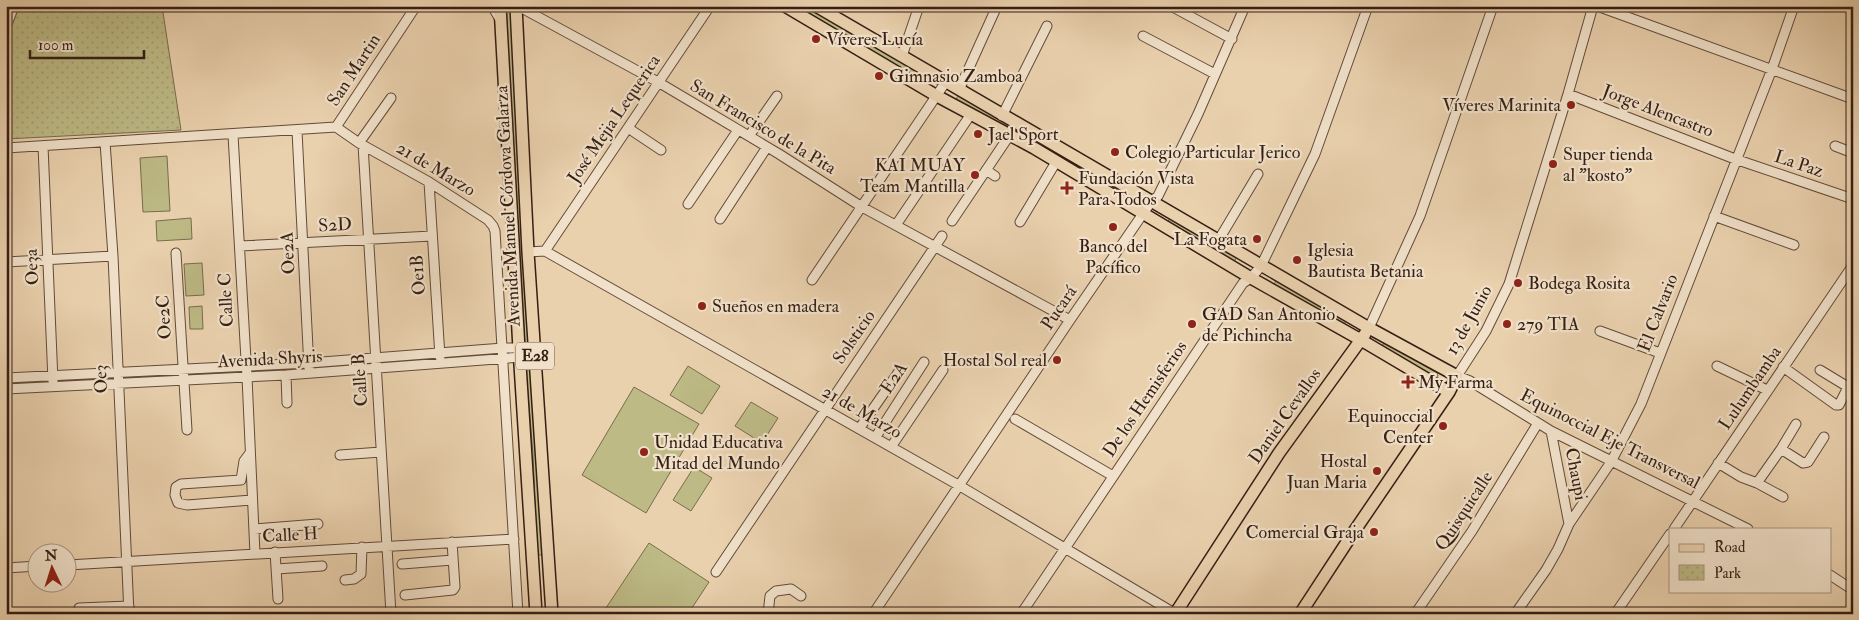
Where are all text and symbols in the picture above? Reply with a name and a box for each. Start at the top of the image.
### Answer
scale bar [30,28,144,60]
place label: Víveres Lucía [826,28,924,51]
street label: San Martin [322,29,386,111]
marker: Víveres Lucía [810,33,822,45]
text: 100 m [38,36,74,55]
street label: José Mejia Lequerica [562,50,666,189]
place label: Gimnasio Zamboa [889,65,1023,88]
marker: Gimnasio Zamboa [873,70,885,82]
street label: San Francisco de la Pita [686,74,841,180]
street label: Jorge Alencastro [1598,79,1717,143]
street label: Avenida Manuel Córdova Galarza [490,84,526,328]
place label: Víveres Marinita [1442,94,1562,117]
marker: Víveres Marinita [1565,99,1577,111]
place label: Jael Sport [987,123,1059,146]
marker: Jael Sport [972,128,984,140]
street label: 21 de Marzo [392,136,480,202]
place label: Colegio Particular Jerico [1125,141,1301,164]
place label: Super tienda al "kosto" [1563,143,1654,187]
street label: La Paz [1771,145,1827,183]
marker: Colegio Particular Jerico [1109,146,1121,158]
place label: KAI MUAY Team Mantilla [860,154,966,198]
marker: Super tienda al "kosto" [1547,158,1559,170]
place label: Fundación Vista Para Todos [1078,167,1195,211]
marker: KAI MUAY Team Mantilla [969,169,981,181]
marker: Fundación Vista Para Todos [1060,181,1074,195]
street label: S2D [318,213,352,237]
marker: Banco del Pacífico [1107,221,1119,233]
place label: La Fogata [1174,228,1248,251]
street label: Oe2A [275,230,301,275]
marker: La Fogata [1251,233,1263,245]
place label: Banco del Pacífico [1078,235,1148,279]
place label: Iglesia Bautista Betania [1307,239,1424,283]
street label: Oe3a [20,248,44,286]
street label: Oe1B [405,254,431,296]
marker: Iglesia Bautista Betania [1291,254,1303,266]
street label: El Calvario [1633,270,1683,355]
street label: Calle C [213,272,239,328]
place label: Bodega Rosita [1528,272,1631,295]
marker: Bodega Rosita [1512,277,1524,289]
street label: Pucará [1036,281,1082,335]
street label: 13 de Junio [1440,281,1498,359]
street label: Oe2C [151,294,177,340]
place label: Sueños en madera [712,295,840,318]
marker: Sueños en madera [696,300,708,312]
place label: GAD San Antonio de Pichincha [1202,303,1336,347]
street label: Solsticio [828,305,881,369]
place label: 279 TIA [1517,313,1580,336]
marker: GAD San Antonio de Pichincha [1186,318,1198,330]
marker: 279 TIA [1501,318,1513,330]
street label: De los Hemisferios [1098,336,1192,462]
street label: Lulumbamba [1713,341,1787,434]
road number: E28 [516,342,554,370]
street label: Avenida Shyris [216,345,323,373]
place label: Hostal Sol real [943,349,1047,372]
street label: Calle B [347,353,373,407]
marker: Hostal Sol real [1051,354,1063,366]
street label: E2A [875,357,913,398]
street label: Oe3 [89,364,113,394]
street label: Daniel Cevallos [1244,364,1326,468]
place label: My Farma [1418,371,1494,394]
marker: My Farma [1402,376,1414,388]
street label: 21 de Marzo [818,380,906,444]
street label: Equinoccial Eje Transversal [1516,384,1704,495]
place label: Equinoccial Center [1347,405,1433,449]
marker: Equinoccial Center [1437,420,1449,432]
place label: Unidad Educativa Mitad del Mundo [654,431,784,475]
marker: Unidad Educativa Mitad del Mundo [638,446,650,458]
street label: Chaupi [1560,446,1592,502]
place label: Hostal Juan Maria [1286,450,1368,494]
marker: Hostal Juan Maria [1371,465,1383,477]
street label: Quisquicalle [1430,467,1498,555]
place label: Comercial Graja [1245,521,1365,544]
street label: Calle H [262,522,318,548]
marker: Comercial Graja [1368,526,1380,538]
legend [1669,528,1832,592]
text: Road [1714,538,1746,557]
north arrow [28,542,78,592]
text: N [43,547,58,565]
text: Park [1714,564,1741,583]

